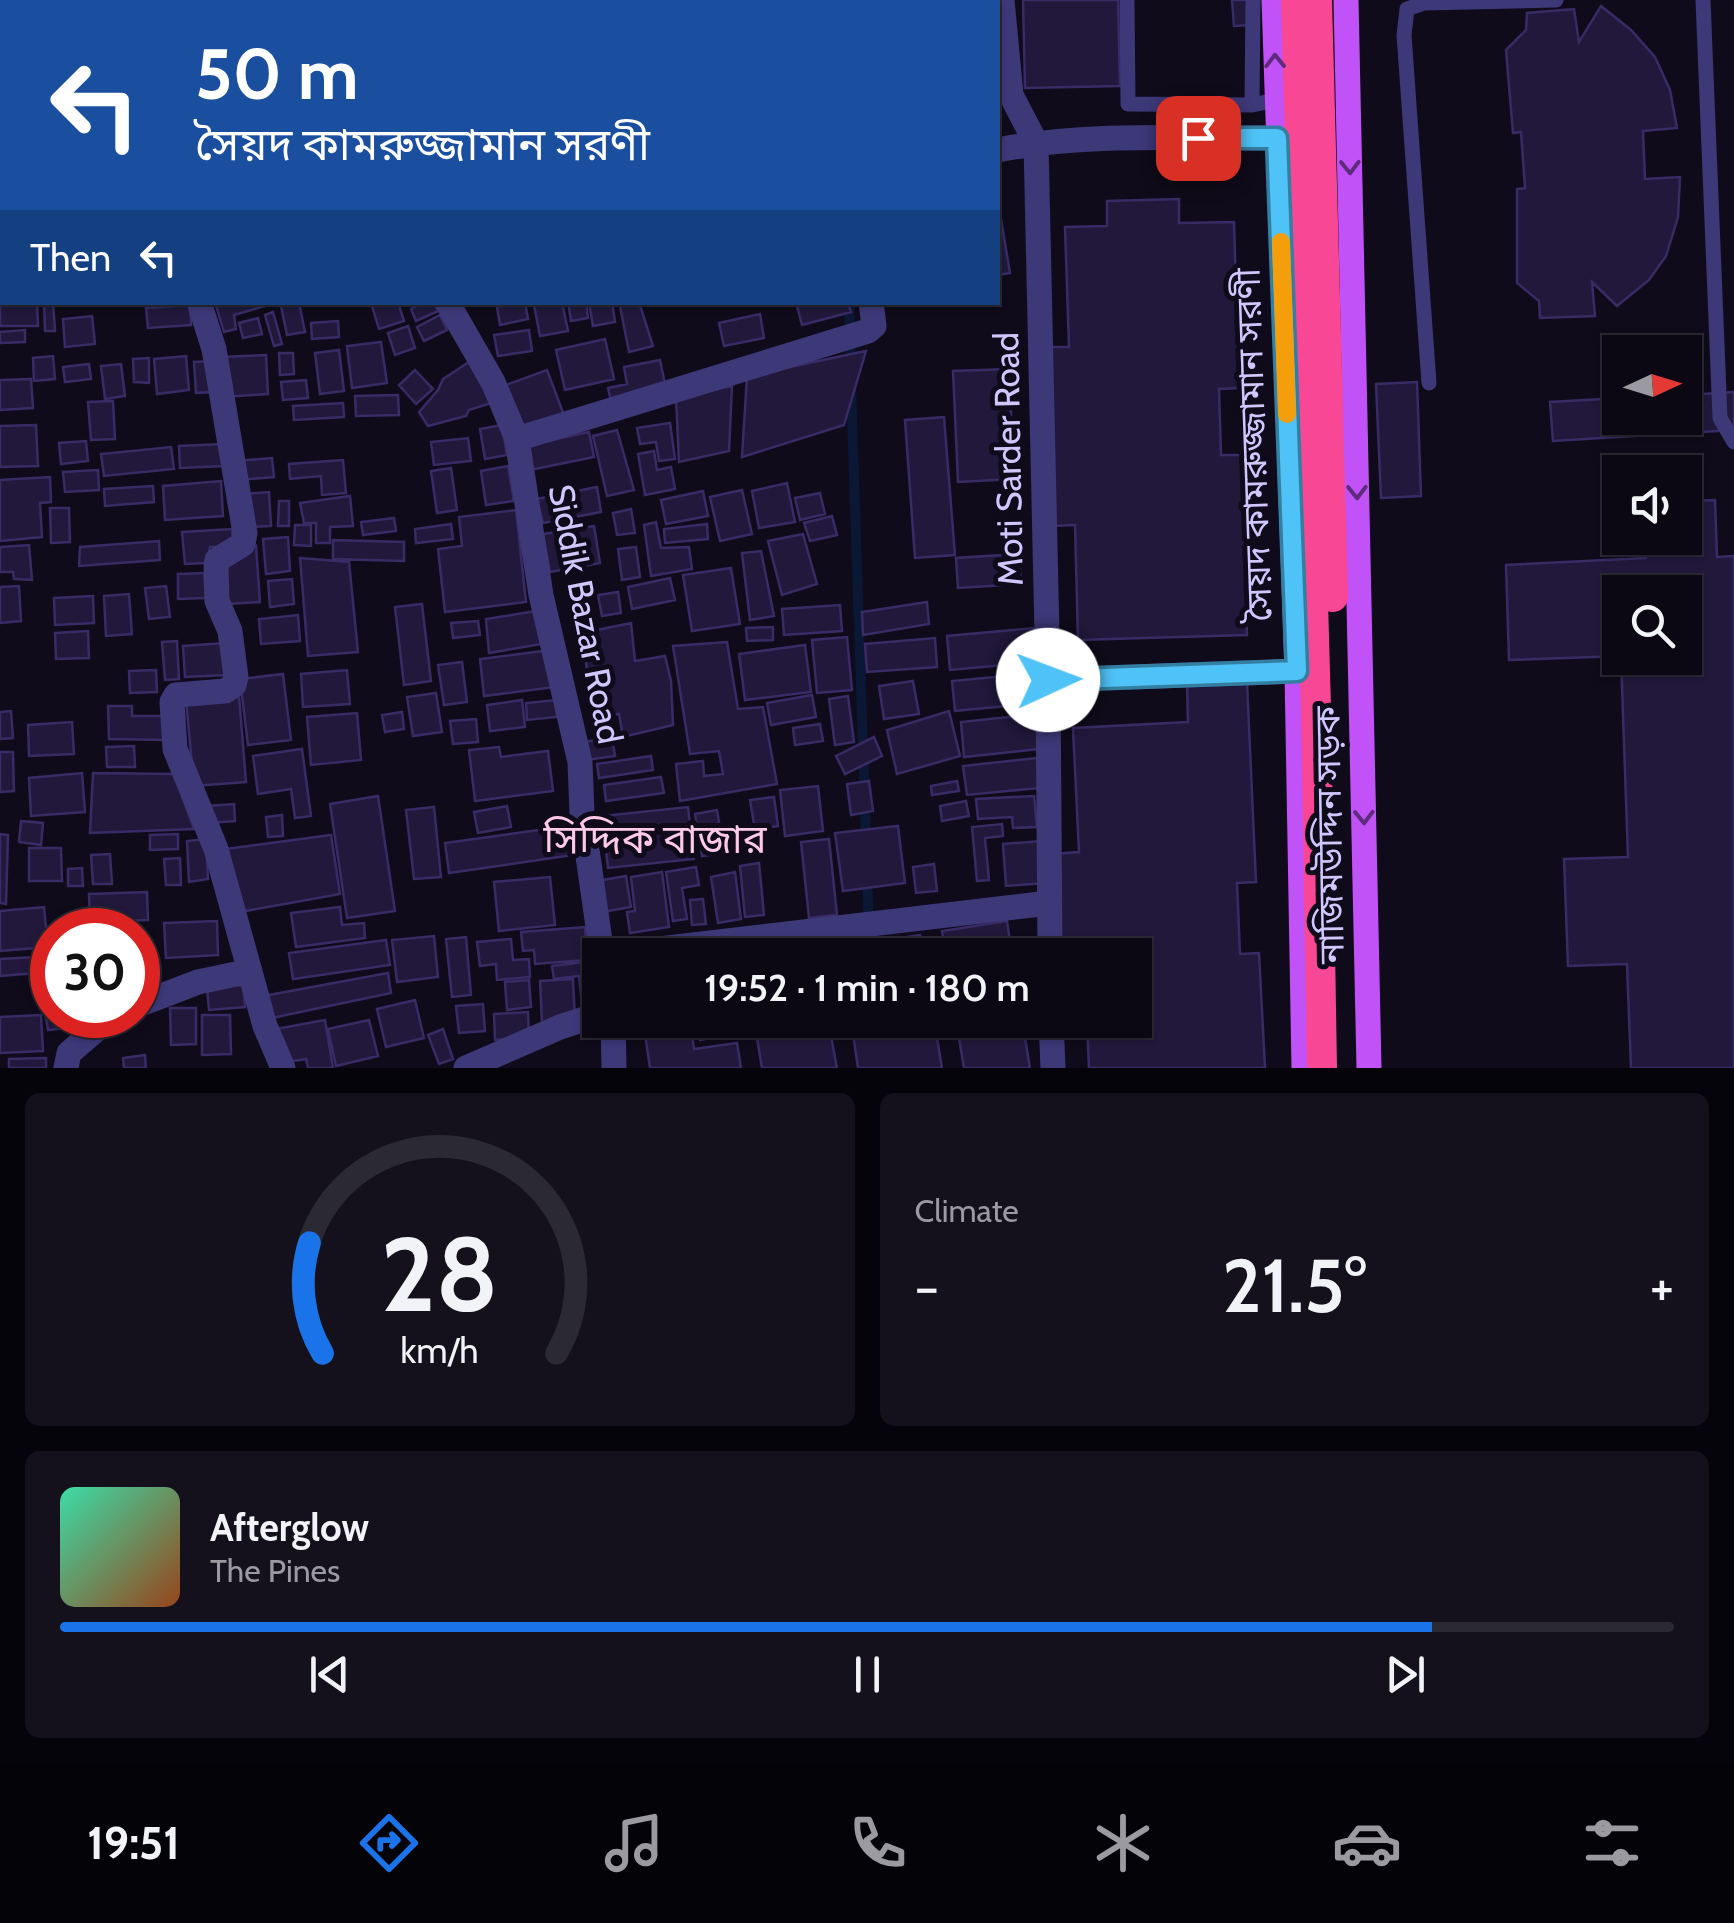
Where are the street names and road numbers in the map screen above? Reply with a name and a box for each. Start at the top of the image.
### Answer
street label: সৈয়দ কামরুজ্জামান সরণী [1225,267,1281,625]
street label: Moti Sarder Road [984,332,1032,586]
street label: Siddik Bazar Road [540,481,632,747]
street label: নাজিমউদ্দিন সড়ক [1305,705,1353,965]

